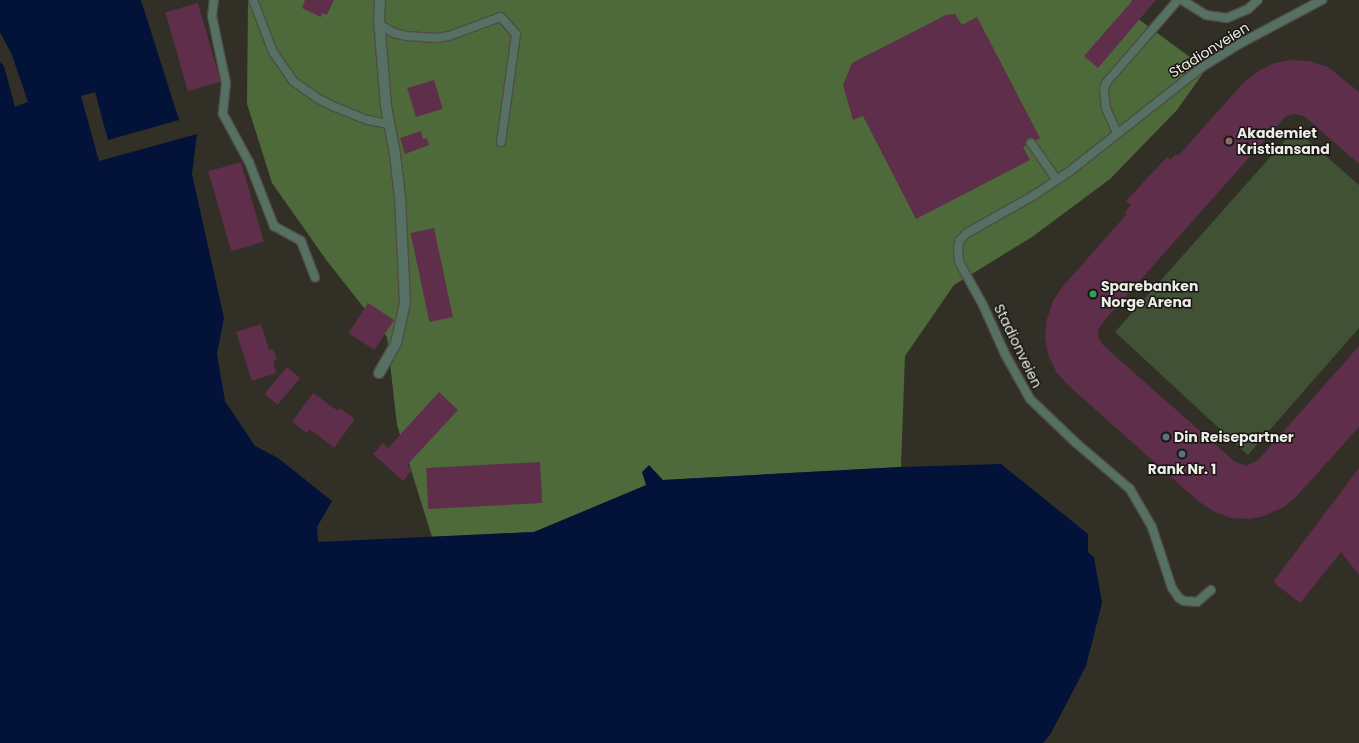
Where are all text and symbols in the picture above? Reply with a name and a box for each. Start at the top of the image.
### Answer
street label: Stadionveien [1166,19,1252,81]
place label: Akademiet Kristiansand [1237,125,1330,158]
marker: Akademiet Kristiansand [1224,136,1234,146]
place label: Sparebanken Norge Arena [1101,278,1198,310]
marker: Sparebanken Norge Arena [1088,289,1098,299]
street label: Stadionveien [990,301,1046,391]
place label: Din Reisepartner [1174,429,1294,445]
marker: Din Reisepartner [1161,432,1171,442]
marker: Rank Nr. 1 [1177,449,1187,459]
place label: Rank Nr. 1 [1148,461,1216,477]

